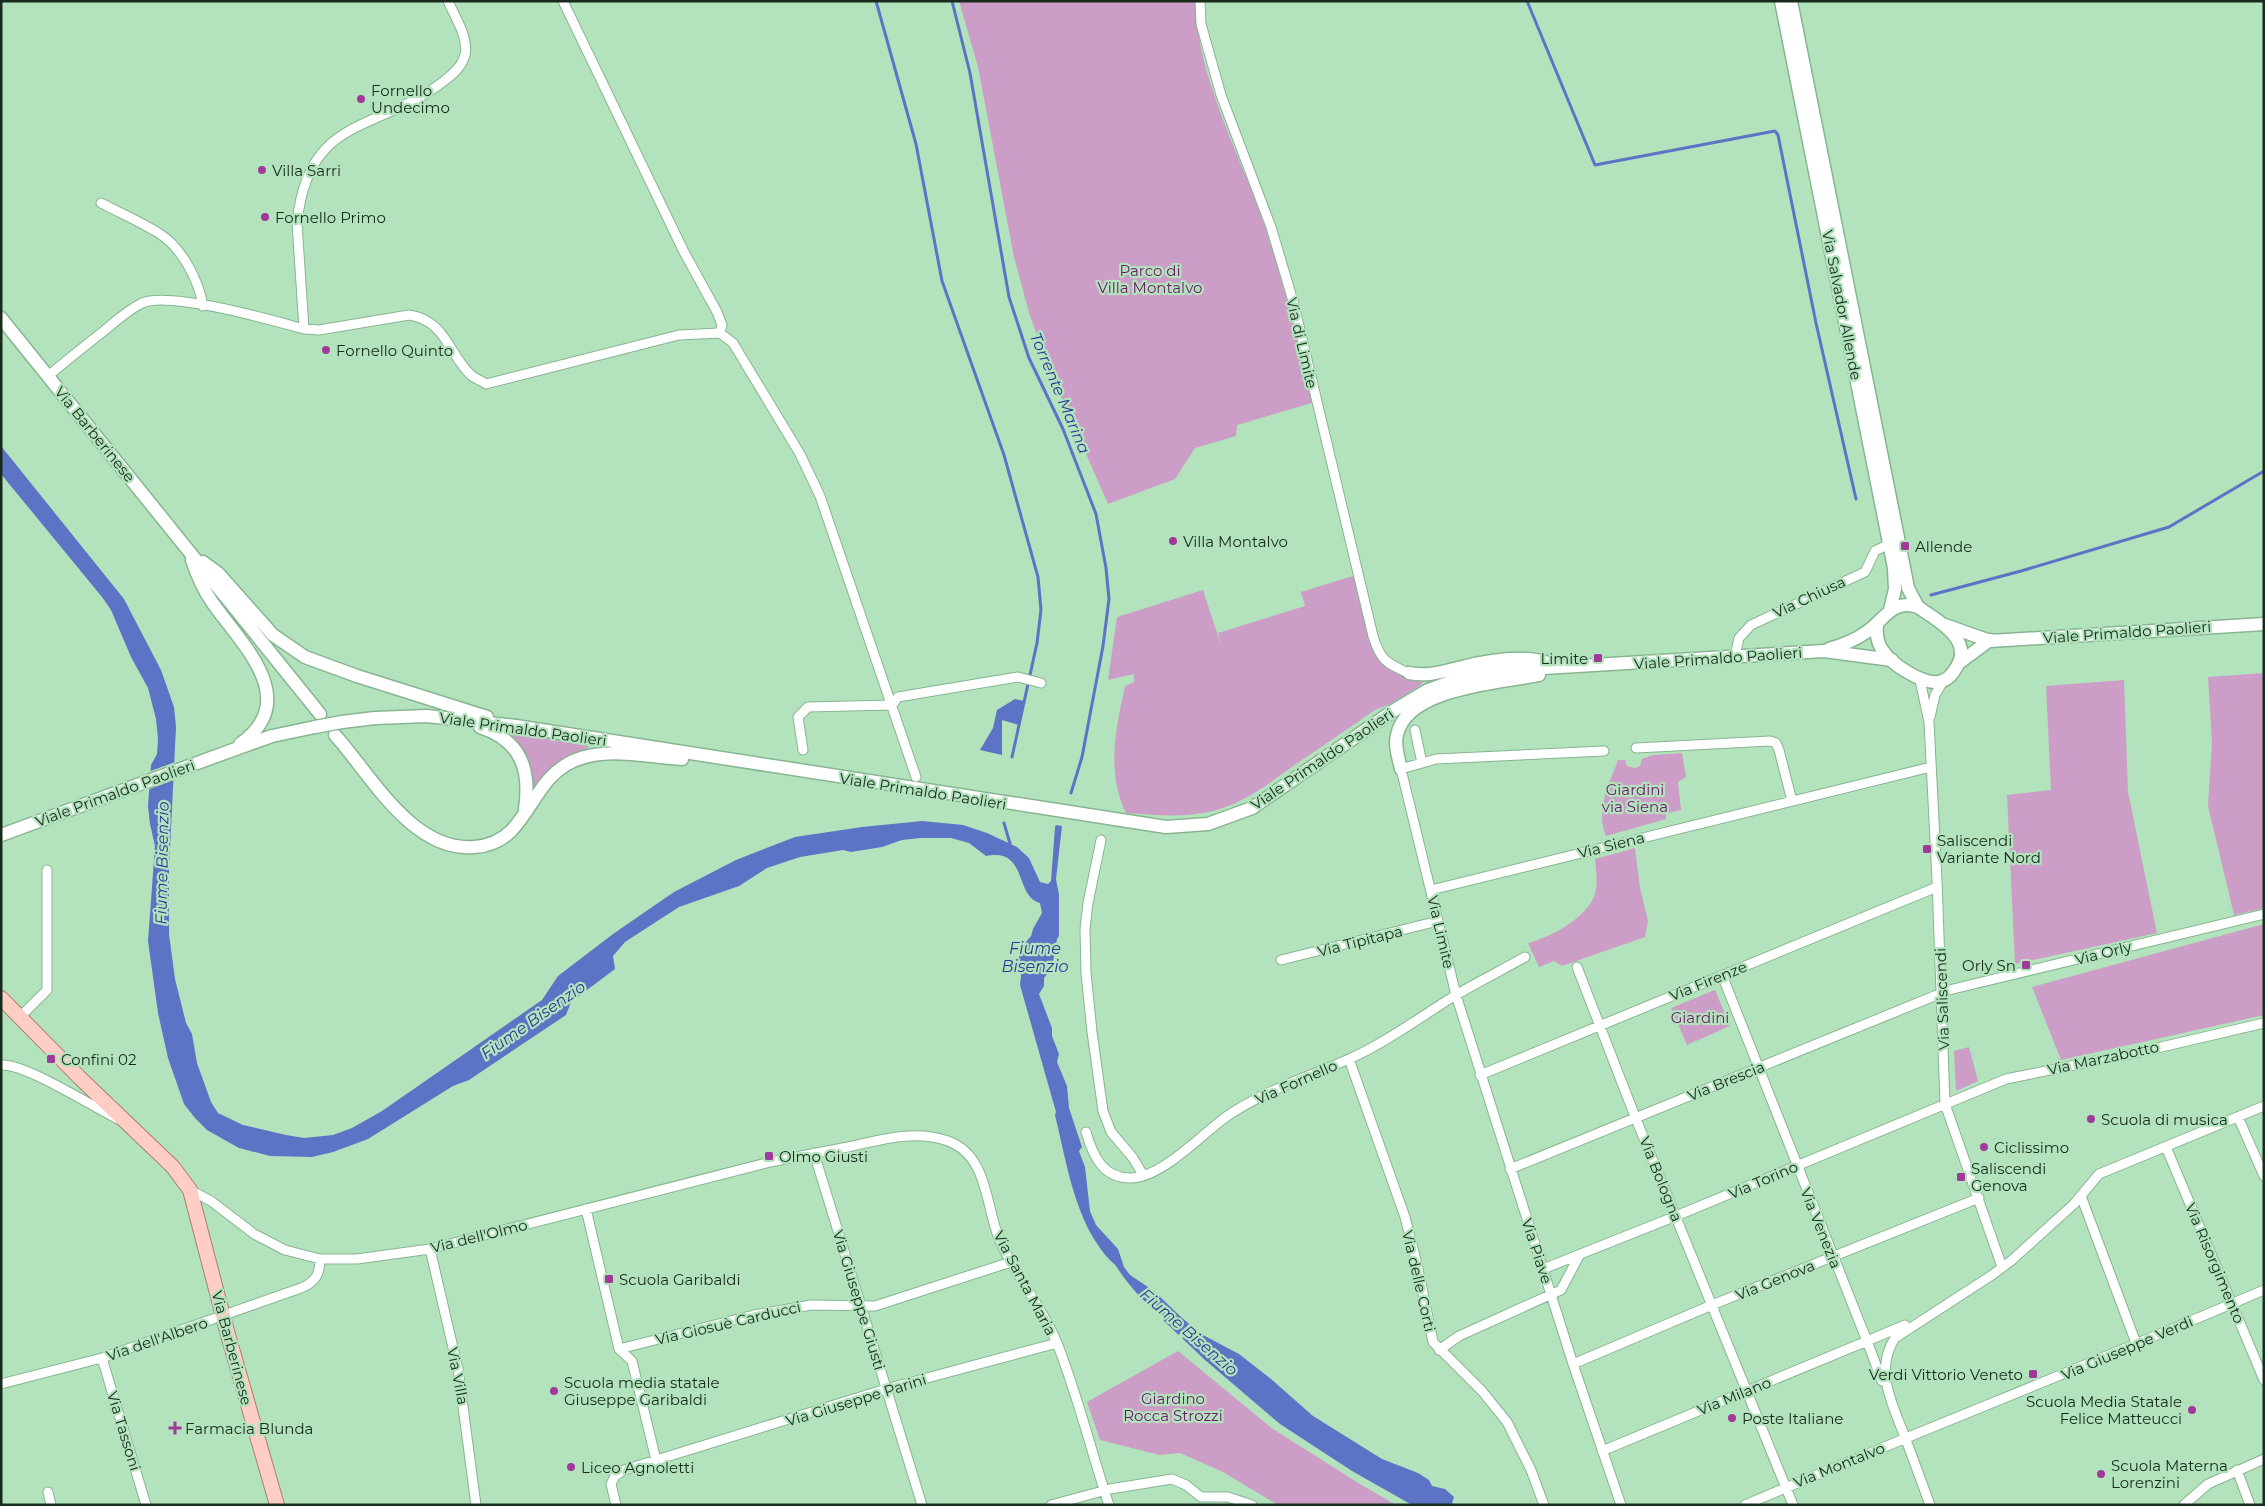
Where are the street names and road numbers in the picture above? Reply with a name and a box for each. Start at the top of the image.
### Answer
street label: Via Salvador Allende [1818,228,1866,382]
street label: Via di Limite [1282,296,1322,390]
street label: Via Barberinese [51,382,139,486]
street label: Via Chiusa [1770,572,1848,622]
street label: Viale Primaldo Paolieri [2042,617,2212,647]
street label: Viale Primaldo Paolieri [1633,643,1803,673]
street label: Viale Primaldo Paolieri [1247,704,1397,814]
street label: Viale Primaldo Paolieri [438,708,608,750]
street label: Viale Primaldo Paolieri [33,755,197,831]
street label: Viale Primaldo Paolieri [838,768,1008,814]
street label: Via Siena [1576,828,1646,862]
street label: Via Limite [1423,894,1459,970]
street label: Via Tipitapa [1315,921,1405,961]
street label: Via Orly [2073,937,2134,969]
street label: Via Saliscendi [1931,948,1953,1050]
street label: Via Firenze [1666,957,1750,1005]
street label: Via Marzabotto [2046,1037,2160,1079]
street label: Via Fornello [1252,1055,1340,1109]
street label: Via Brescia [1685,1057,1767,1105]
street label: Via Bologna [1635,1134,1687,1224]
street label: Via Torino [1725,1157,1801,1203]
street label: Via Venezia [1796,1185,1846,1271]
street label: Via Risorgimento [2181,1200,2249,1326]
street label: Via dell'Olmo [429,1215,529,1257]
street label: Via Piave [1518,1216,1556,1286]
street label: Via Santa Maria [989,1227,1061,1339]
street label: Via Giuseppe Giusti [829,1228,889,1372]
street label: Via delle Corti [1398,1228,1440,1334]
street label: Via Genova [1733,1256,1817,1304]
street label: Via Barberinese [208,1289,256,1407]
street label: Via Giosuè Carducci [653,1297,803,1349]
street label: Via Giuseppe Verdi [2058,1312,2196,1384]
street label: Via dell'Albero [104,1313,210,1365]
street label: Via Villa [443,1346,473,1406]
street label: Via Giuseppe Parini [783,1370,929,1430]
street label: Via Milano [1694,1373,1774,1419]
street label: Via Tassoni [103,1389,145,1473]
street label: Via Montalvo [1791,1438,1887,1492]

